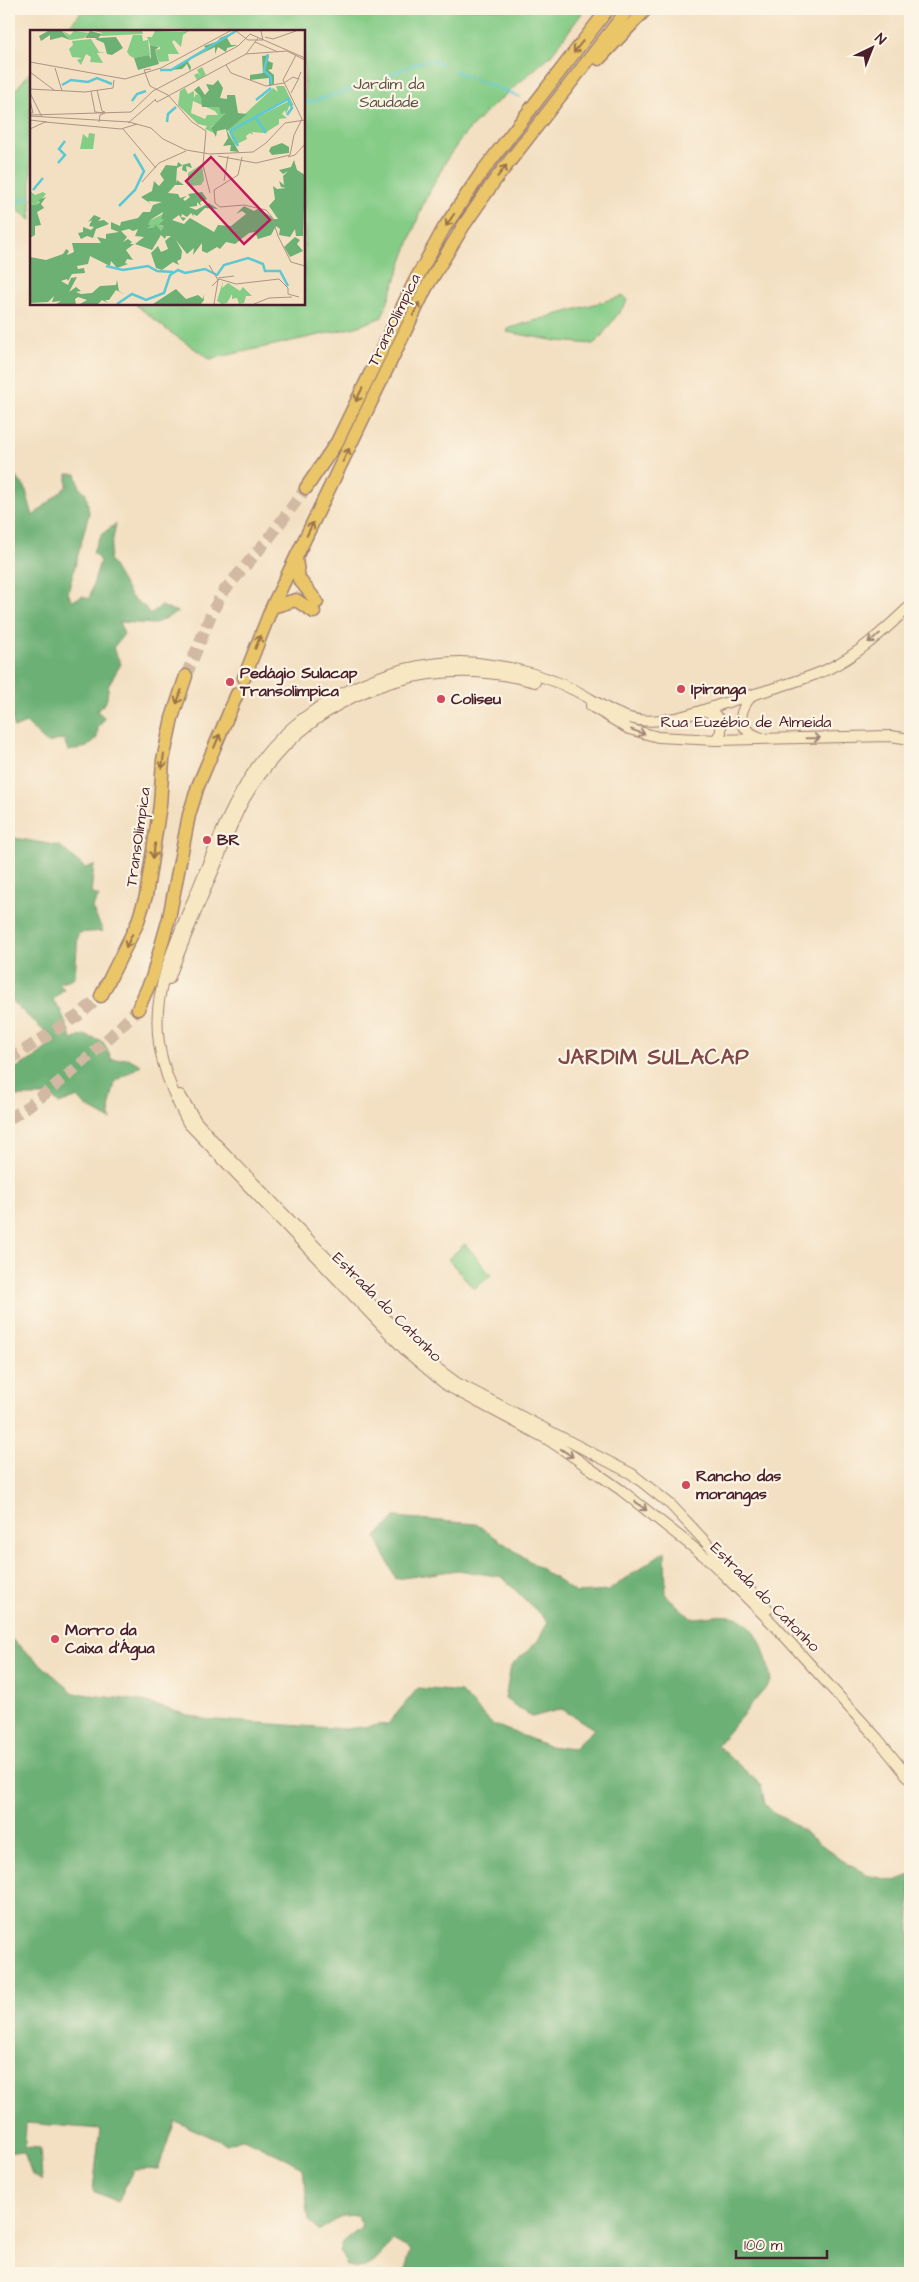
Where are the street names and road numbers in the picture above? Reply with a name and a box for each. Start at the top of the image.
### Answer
street label: TransOlímpica [362,270,426,370]
street label: Rua Euzébio de Almeida [661,711,831,733]
street label: TransOlímpica [120,786,156,888]
street label: Estrada do Catonho [327,1247,447,1367]
street label: Estrada do Catonho [705,1537,825,1657]

